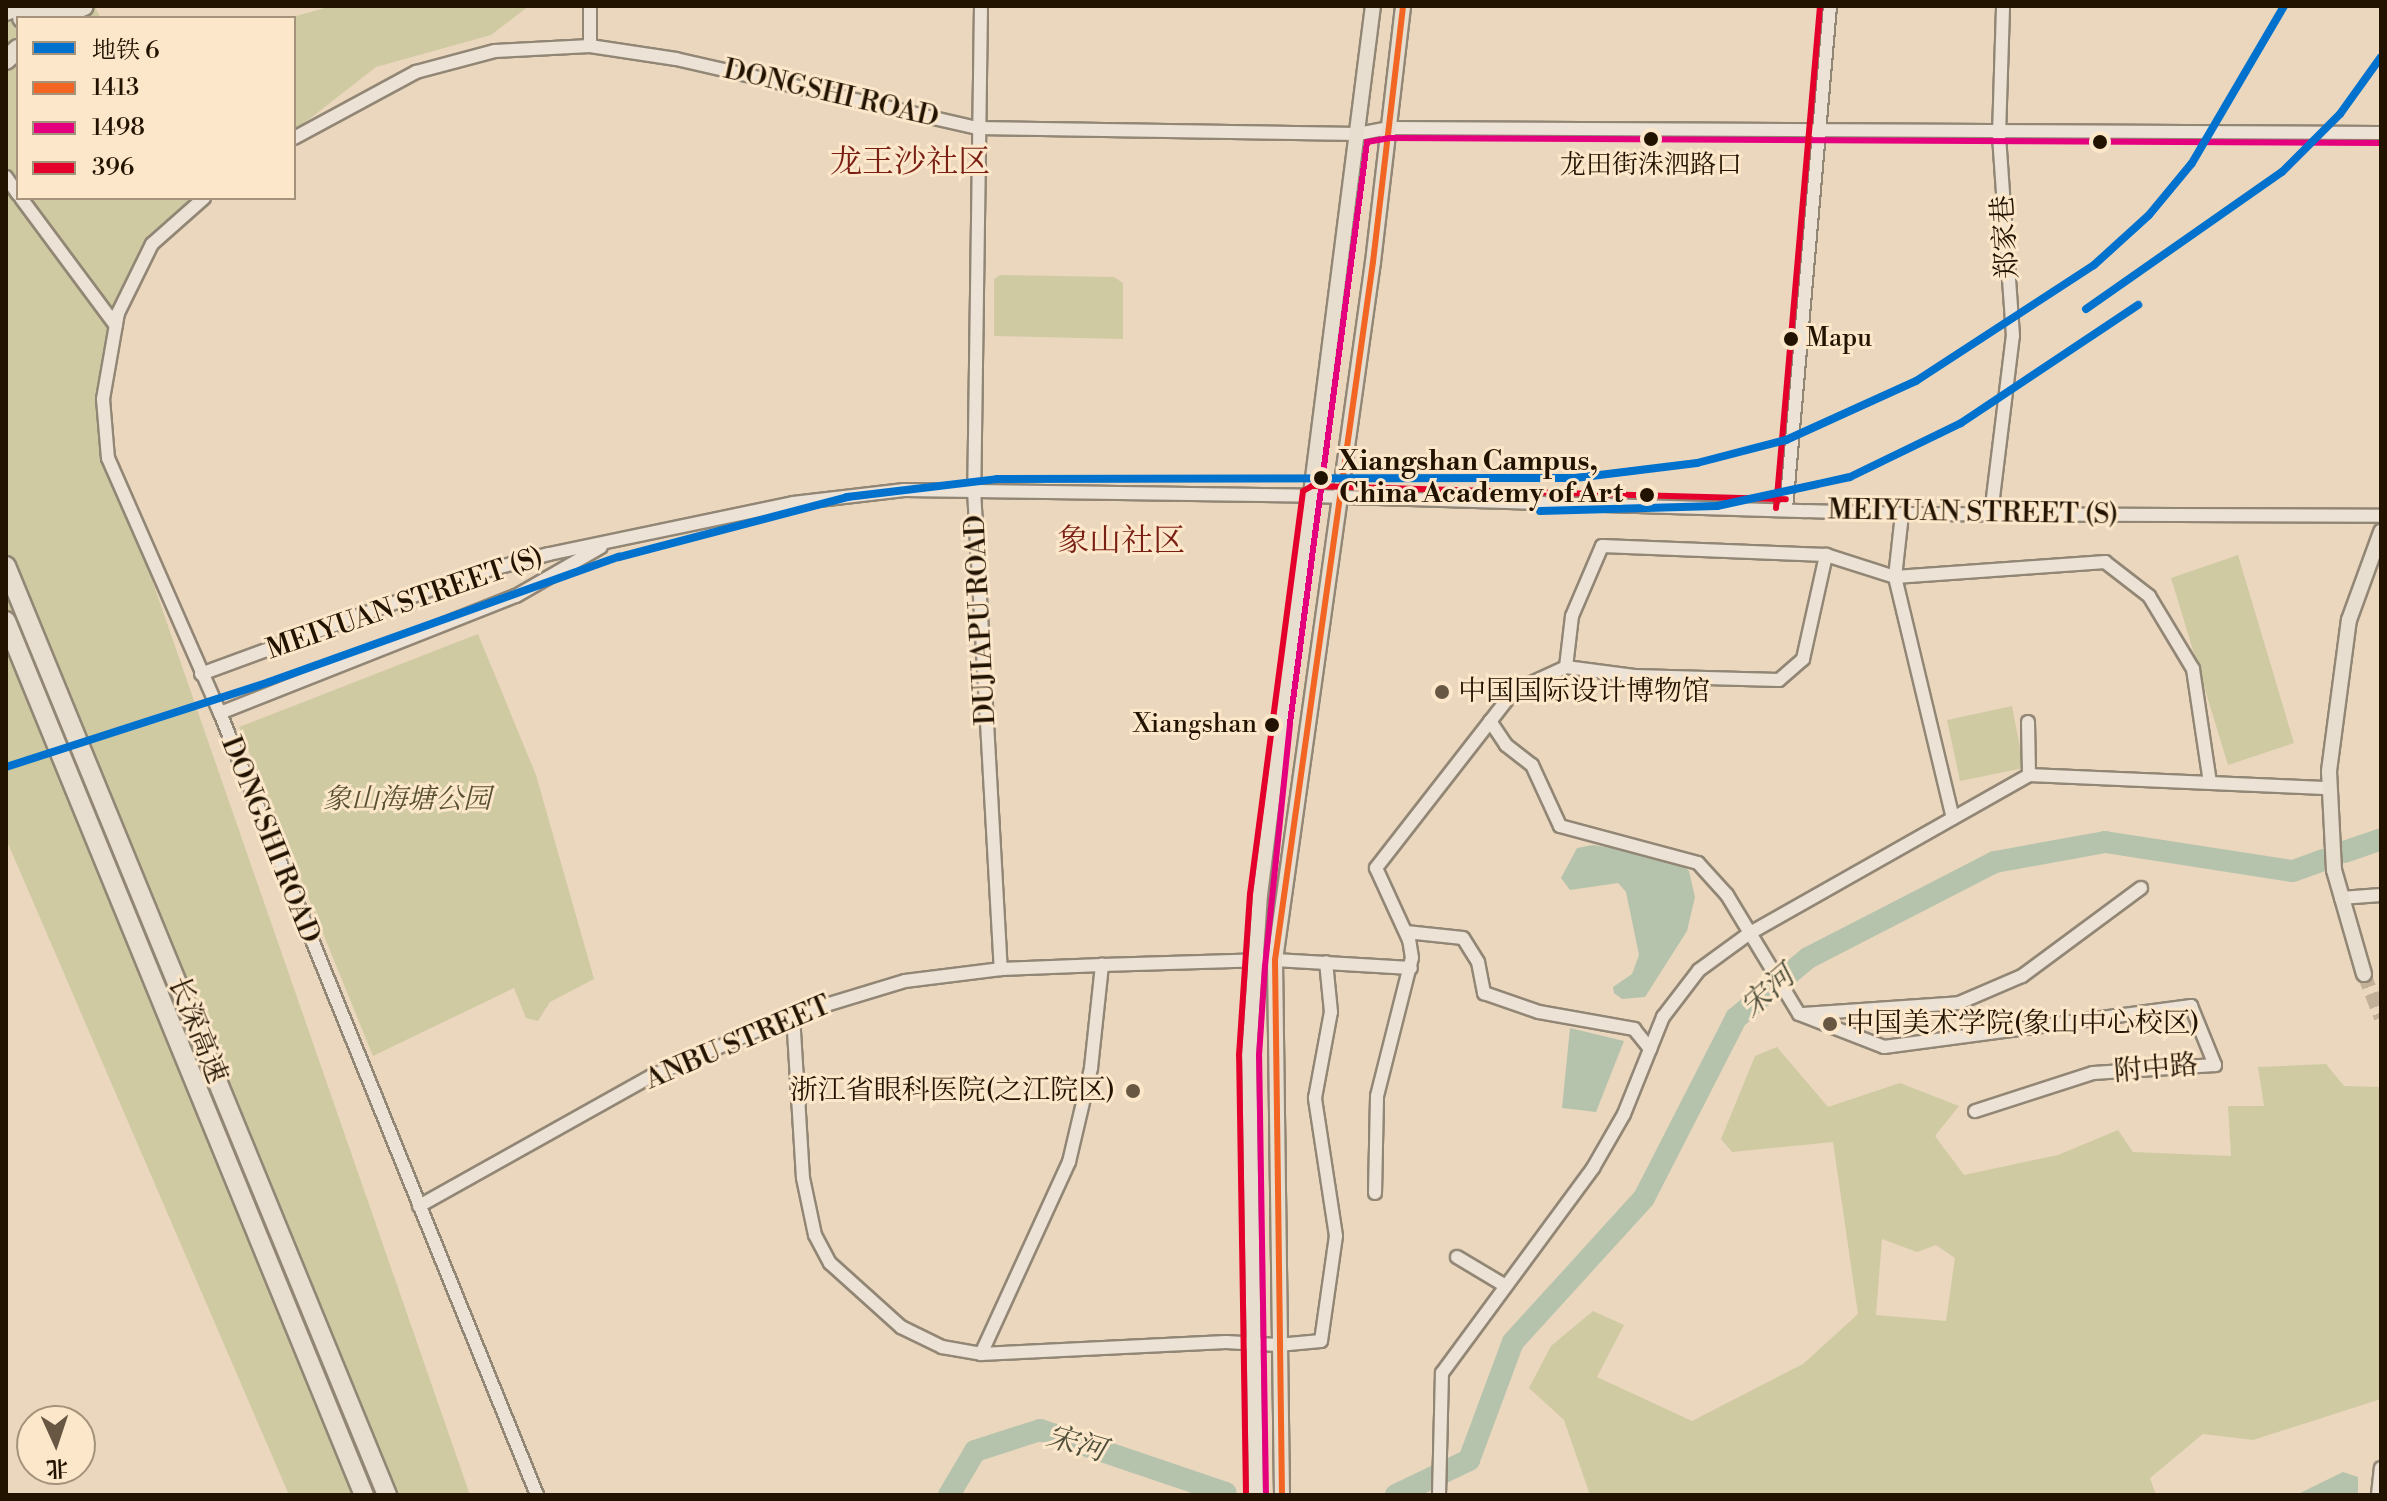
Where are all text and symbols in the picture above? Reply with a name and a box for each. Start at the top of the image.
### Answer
legend [16,16,296,200]
text: 地铁 6 [92,36,160,66]
street label: DONGSHI ROAD [720,53,942,135]
text: 1413 [92,73,139,103]
text: 1498 [92,113,145,143]
marker: 龙田街洙泗路口 [1643,131,1659,147]
unlabelled marker [2092,134,2108,150]
district label: 龙王沙社区 [830,143,990,181]
place label: 龙田街洙泗路口 [1560,150,1742,182]
text: 396 [92,153,134,183]
street label: 郑家巷 [1986,194,2026,280]
place label: Mapu [1806,323,1872,355]
marker: Mapu [1783,331,1799,347]
place label: Xiangshan Campus, China Academy of Art [1339,445,1623,511]
marker: Xiangshan Campus, China Academy of Art [1310,467,1332,489]
unlabelled marker [1639,487,1655,503]
street label: MEIYUAN STREET (S) [1827,494,2119,532]
street label: DUJIAPU ROAD [959,514,1003,726]
district label: 象山社区 [1057,522,1185,560]
street label: MEIYUAN STREET (S) [262,541,548,667]
place label: 中国国际设计博物馆 [1458,675,1710,709]
marker: 中国国际设计博物馆 [1433,683,1451,701]
place label: Xiangshan [1133,709,1257,741]
marker: Xiangshan [1264,717,1280,733]
street label: DONGSHI ROAD [213,732,327,948]
park label: 象山海塘公园 [323,783,491,817]
water label: 宋河 [1734,959,1802,1025]
street label: 长深高速 [160,972,234,1088]
street label: ANBU STREET [640,989,836,1097]
place label: 中国美术学院(象山中心校区) [1846,1007,2199,1041]
marker: 中国美术学院(象山中心校区) [1821,1015,1839,1033]
street label: 附中路 [2113,1049,2199,1089]
place label: 浙江省眼科医院(之江院区) [790,1074,1115,1108]
marker: 浙江省眼科医院(之江院区) [1122,1080,1144,1102]
north arrow [16,1405,96,1485]
water label: 宋河 [1042,1418,1110,1470]
text: 北 [45,1453,69,1482]

